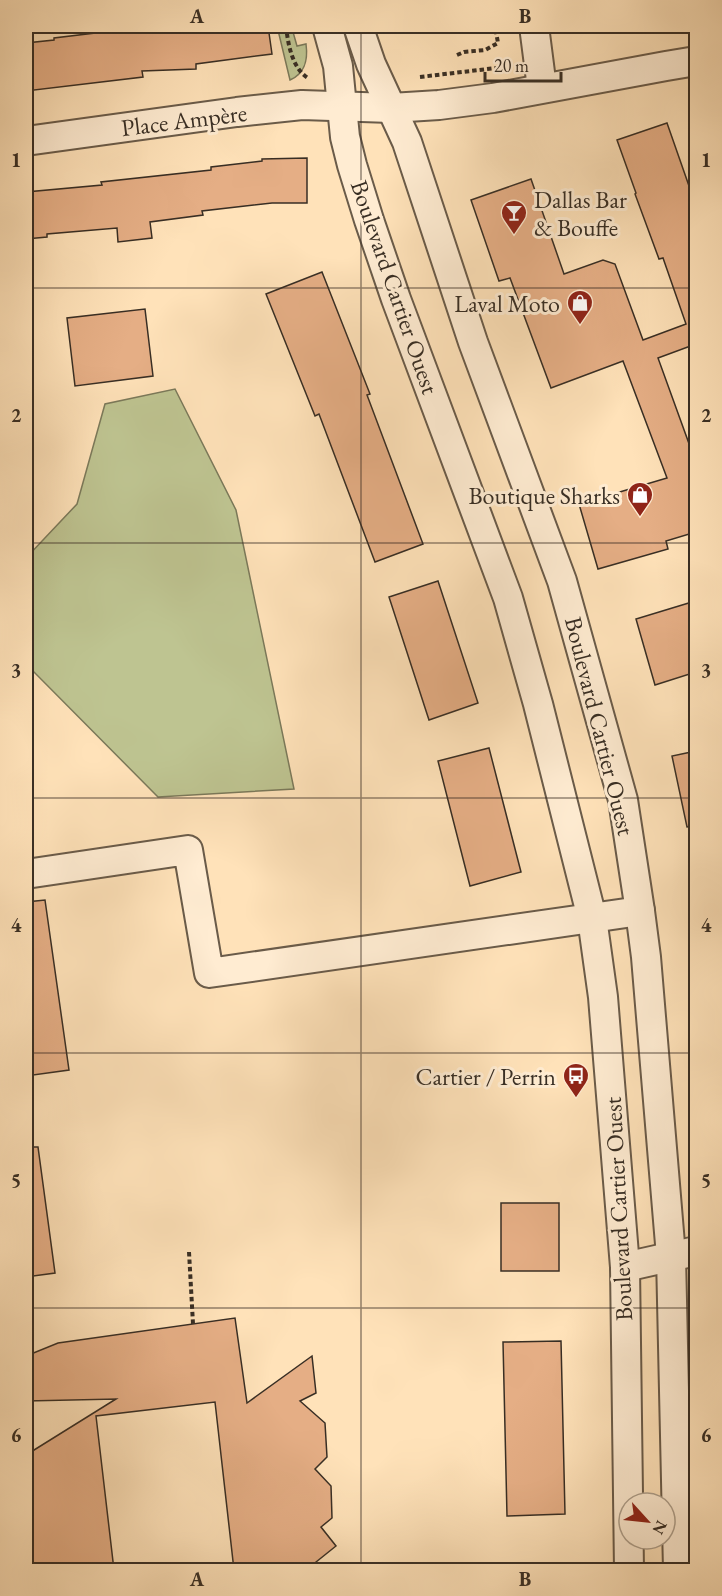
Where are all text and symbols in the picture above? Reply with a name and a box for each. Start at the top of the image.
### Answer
text: A [189,3,205,29]
text: B [519,3,531,29]
scale bar [485,45,562,83]
text: 20 m [494,54,529,77]
street label: Place Ampère [119,97,249,143]
text: 1 [11,147,21,173]
text: 1 [701,147,711,173]
street label: Boulevard Cartier Ouest [344,176,446,398]
place label: Dallas Bar & Bouffe [534,184,627,243]
bar icon: Dallas Bar & Bouffe [499,198,529,236]
place label: Laval Moto [454,288,560,319]
shop icon: Laval Moto [565,288,595,326]
text: 2 [11,402,22,428]
text: 2 [701,402,712,428]
place label: Boutique Sharks [469,480,620,511]
shop icon: Boutique Sharks [625,480,655,518]
street label: Boulevard Cartier Ouest [558,613,642,839]
text: 3 [11,657,21,683]
text: 3 [701,657,711,683]
text: 4 [11,912,22,938]
text: 4 [701,912,712,938]
place label: Cartier / Perrin [415,1061,556,1092]
bus stop icon: Cartier / Perrin [561,1061,591,1099]
street label: Boulevard Cartier Ouest [597,1096,639,1322]
text: 5 [11,1167,21,1193]
text: 5 [701,1167,711,1193]
text: 6 [11,1422,22,1448]
text: 6 [701,1422,712,1448]
north arrow [617,1491,677,1551]
text: N [648,1517,672,1538]
text: A [189,1566,205,1592]
text: B [519,1566,531,1592]

